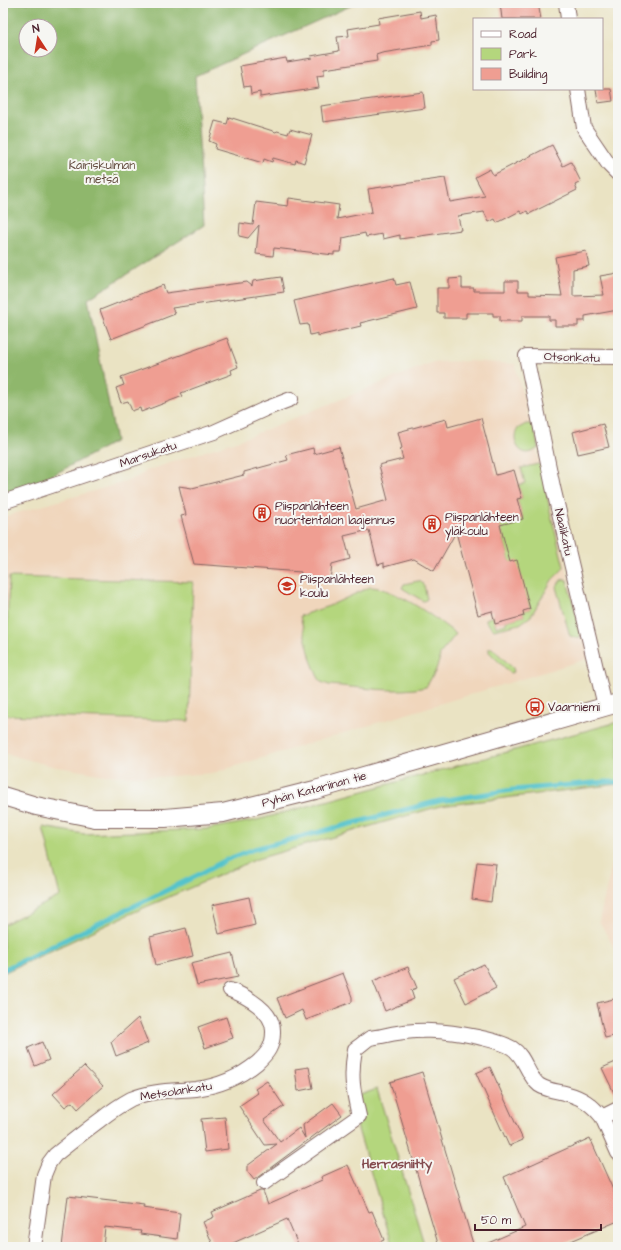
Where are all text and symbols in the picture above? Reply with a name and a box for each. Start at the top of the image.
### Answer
north arrow [18,18,58,58]
legend [473,18,603,90]
text: N [31,21,41,37]
text: Road [509,26,537,43]
text: Park [509,46,537,63]
text: Building [509,66,547,84]
park label: Kairiskulman metsä [69,157,135,188]
street label: Otsonkatu [544,348,600,367]
street label: Marsukatu [117,437,179,472]
place label: Piispanlähteen nuortentalon laajennus [275,498,395,529]
building icon: Piispanlähteen nuortentalon laajennus [252,503,272,523]
street label: Naalikatu [550,507,577,557]
place label: Piispanlähteen yläkoulu [445,509,519,541]
building icon: Piispanlähteen yläkoulu [422,514,442,534]
place label: Piispanlähteen koulu [300,571,374,602]
school or university icon: Piispanlähteen koulu [277,576,297,596]
bus stop icon: Vaarniemi [525,697,545,717]
place label: Vaarniemi [548,699,600,716]
street label: Pyhän Katariinan tie [260,767,369,813]
street label: Metsolankatu [139,1077,213,1106]
district label: Herrasniitty [362,1155,433,1174]
scale bar [475,1206,601,1232]
text: 50 m [481,1212,512,1229]

